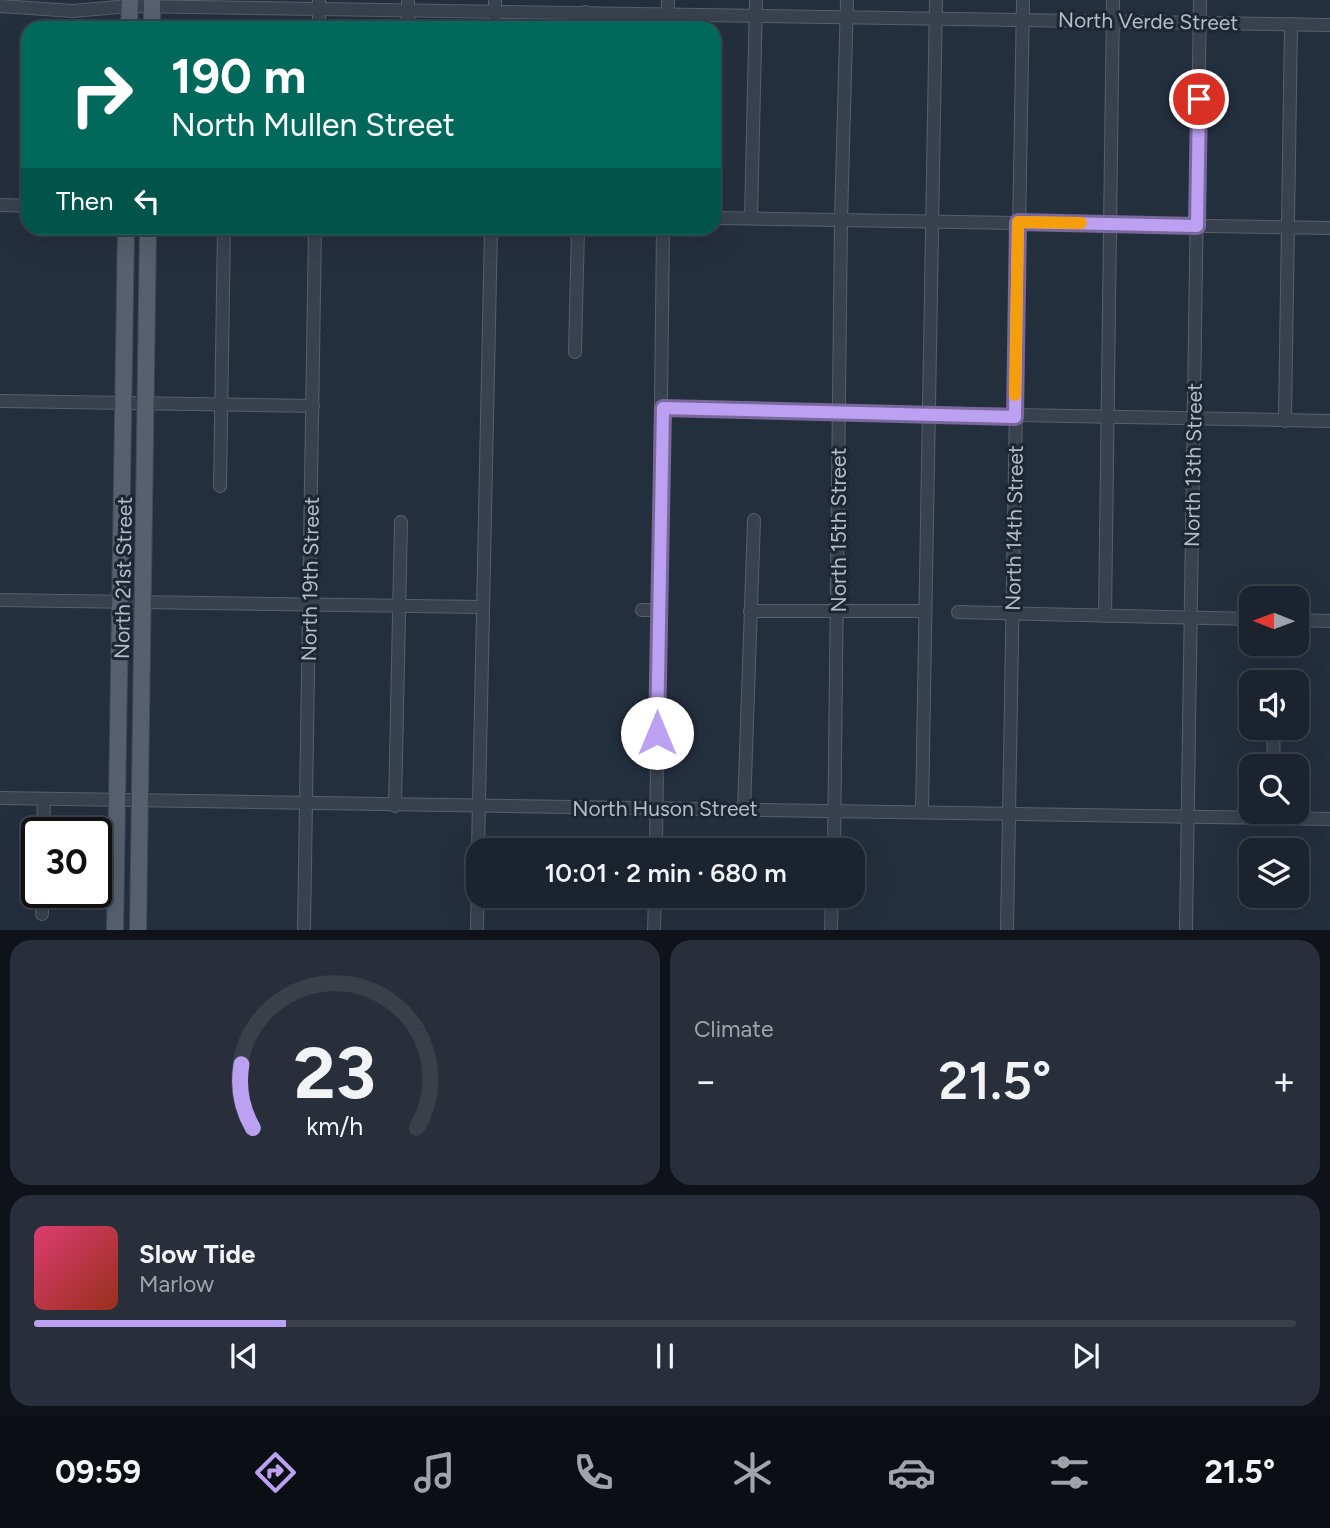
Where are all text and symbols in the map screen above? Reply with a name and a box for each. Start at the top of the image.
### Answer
street label: North Verde Street [1058,7,1238,35]
text: 190 m [171,46,306,105]
icon: right [56,49,147,140]
pin [1169,69,1229,129]
icon: arrive [1180,80,1218,118]
text: North Mullen Street [171,106,455,144]
icon: left [128,182,166,220]
text: Then [56,185,114,217]
street label: North 13th Street [1179,383,1207,547]
street label: North 14th Street [1000,445,1028,611]
street label: North 15th Street [826,448,851,612]
street label: North 21st Street [109,496,137,659]
street label: North 19th Street [296,496,324,661]
north arrow [1239,586,1309,656]
map controls [1239,586,1309,908]
button: sound [1239,670,1309,740]
position arrow [620,696,694,770]
button: search [1239,754,1309,824]
street label: North Huson Street [572,796,758,821]
speed limit sign: 30 [21,817,112,908]
button: layers [1239,838,1309,908]
text: 10:01 · 2 min · 680 m [544,857,787,889]
text: Climate [694,1015,773,1043]
text: 23 [294,1030,376,1117]
text: 21.5° [938,1050,1052,1112]
text: − [694,1058,718,1104]
text: + [1272,1058,1296,1104]
text: km/h [306,1111,364,1141]
text: Slow Tide [139,1238,255,1270]
text: Marlow [139,1270,214,1298]
icon: previous [225,1337,263,1375]
icon: pause [646,1337,684,1375]
icon: next [1067,1337,1105,1375]
icon: directions [251,1448,300,1497]
icon: music [410,1448,459,1497]
icon: phone [569,1448,618,1497]
icon: climate [728,1448,777,1497]
icon: car [887,1448,936,1497]
icon: filters [1045,1448,1094,1497]
text: 09:59 [55,1453,141,1491]
text: 21.5° [1204,1453,1275,1491]

